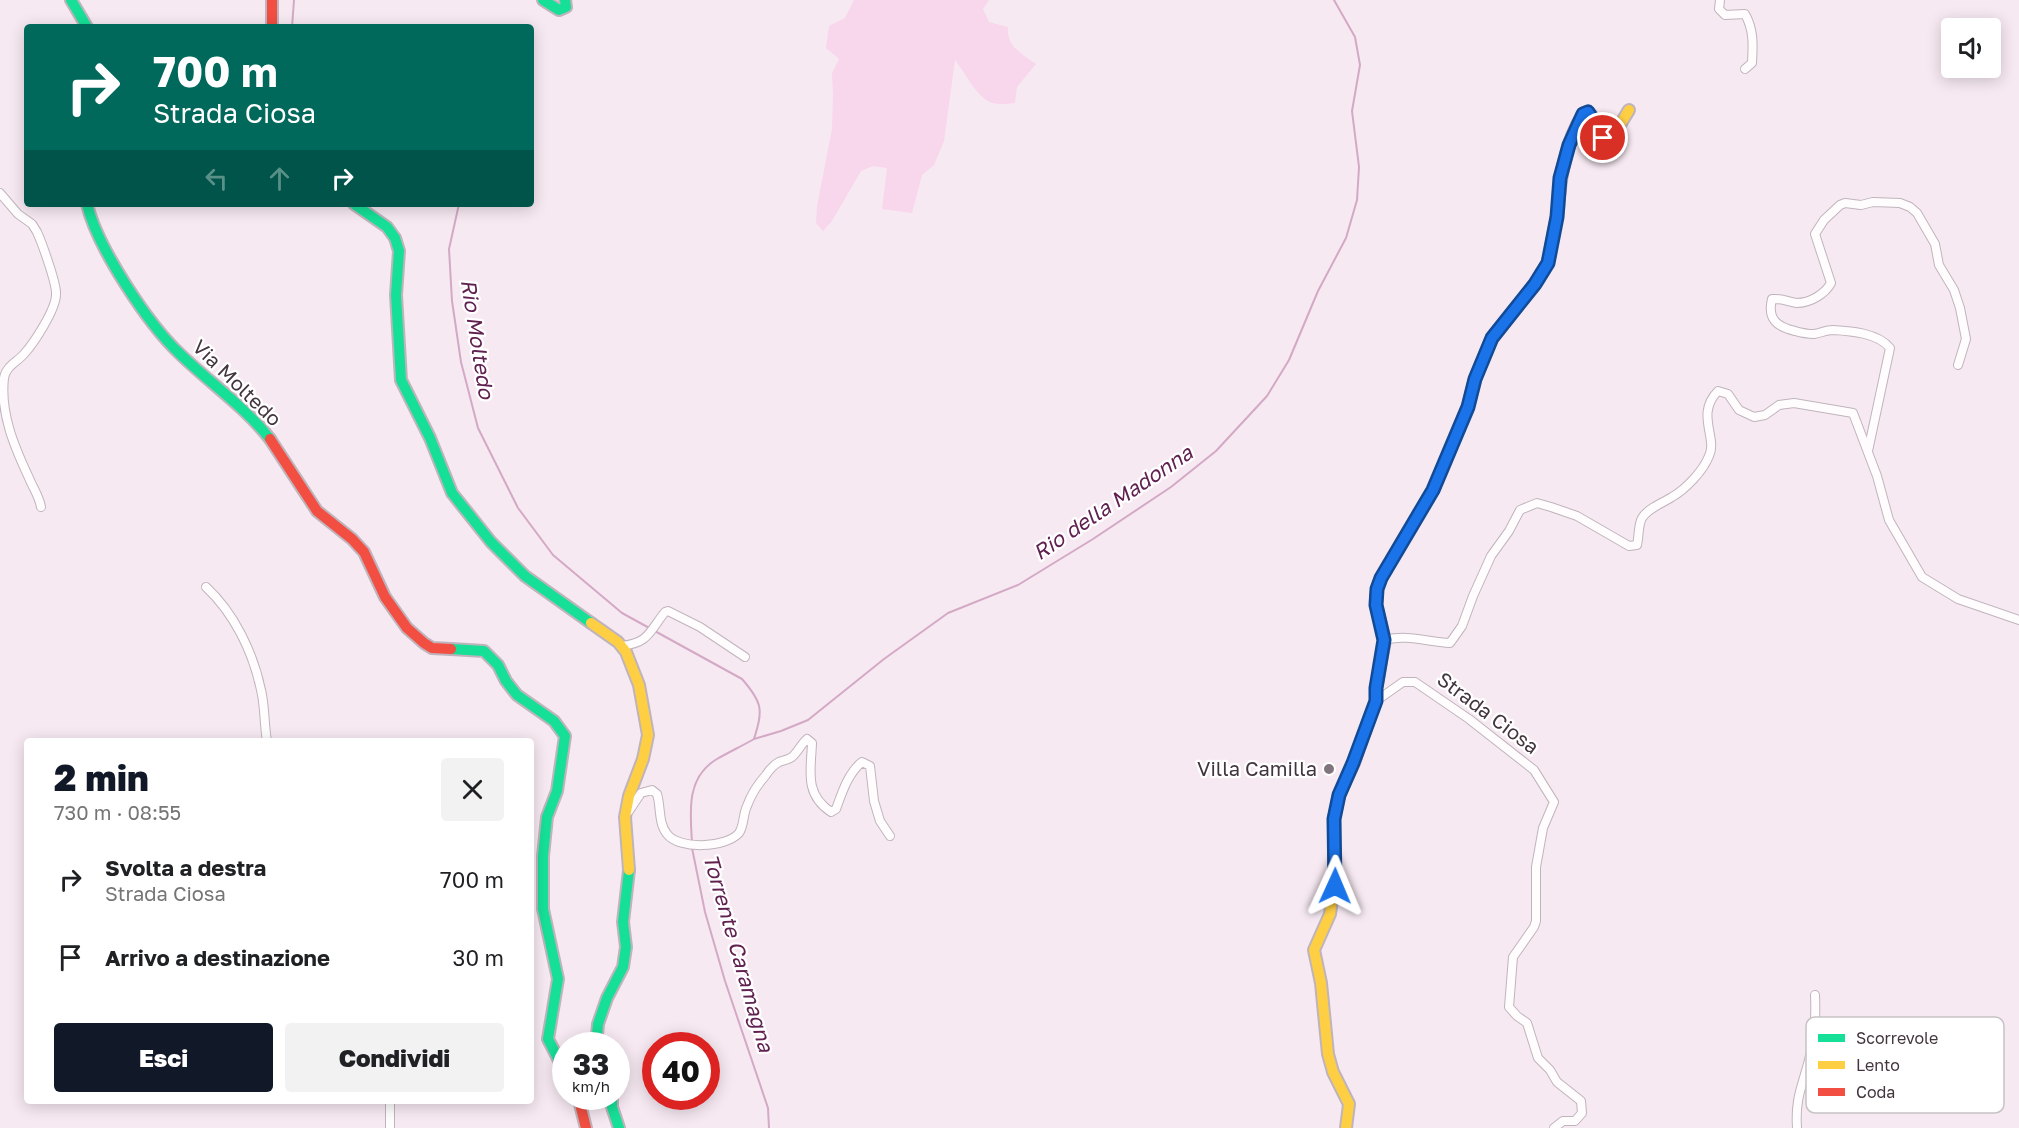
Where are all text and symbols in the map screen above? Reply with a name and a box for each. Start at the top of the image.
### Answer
map controls [1941,18,2001,78]
button: sound [1941,18,2001,78]
text: 700 m [153,46,278,96]
icon: right [54,48,132,126]
text: Strada Ciosa [153,97,316,129]
pin [1577,112,1628,163]
icon: arrive [1586,121,1619,154]
icon: left [200,162,233,195]
icon: ahead [263,162,296,195]
icon: right [326,162,359,195]
water label: Rio Moltedo [456,277,500,402]
street label: Via Moltedo [188,334,287,431]
water label: Rio della Madonna [1028,439,1198,565]
street label: Strada Ciosa [1433,666,1544,758]
text: 2 min [54,756,149,799]
place label: Villa Camilla [1197,756,1317,780]
button: close [441,758,504,821]
marker: Villa Camilla [1322,762,1336,776]
text: 730 m · 08:55 [54,800,181,824]
water label: Torrente Caramagna [698,851,780,1056]
text: Svolta a destra [105,854,266,881]
position arrow [1303,854,1367,918]
icon: right [54,863,87,896]
text: 700 m [440,866,504,893]
text: Strada Ciosa [105,881,226,905]
icon: arrive [54,941,87,974]
text: Arrivo a destinazione [105,944,330,971]
text: 30 m [453,944,504,971]
legend [1806,1017,2004,1113]
button: Esci [54,1023,273,1092]
button: Condividi [285,1023,504,1092]
text: Scorrevole [1856,1028,1938,1048]
speed limit sign: 40 [642,1032,720,1110]
text: 33 [573,1046,609,1082]
text: Lento [1856,1055,1900,1075]
text: km/h [572,1077,610,1095]
text: Coda [1856,1082,1895,1102]

